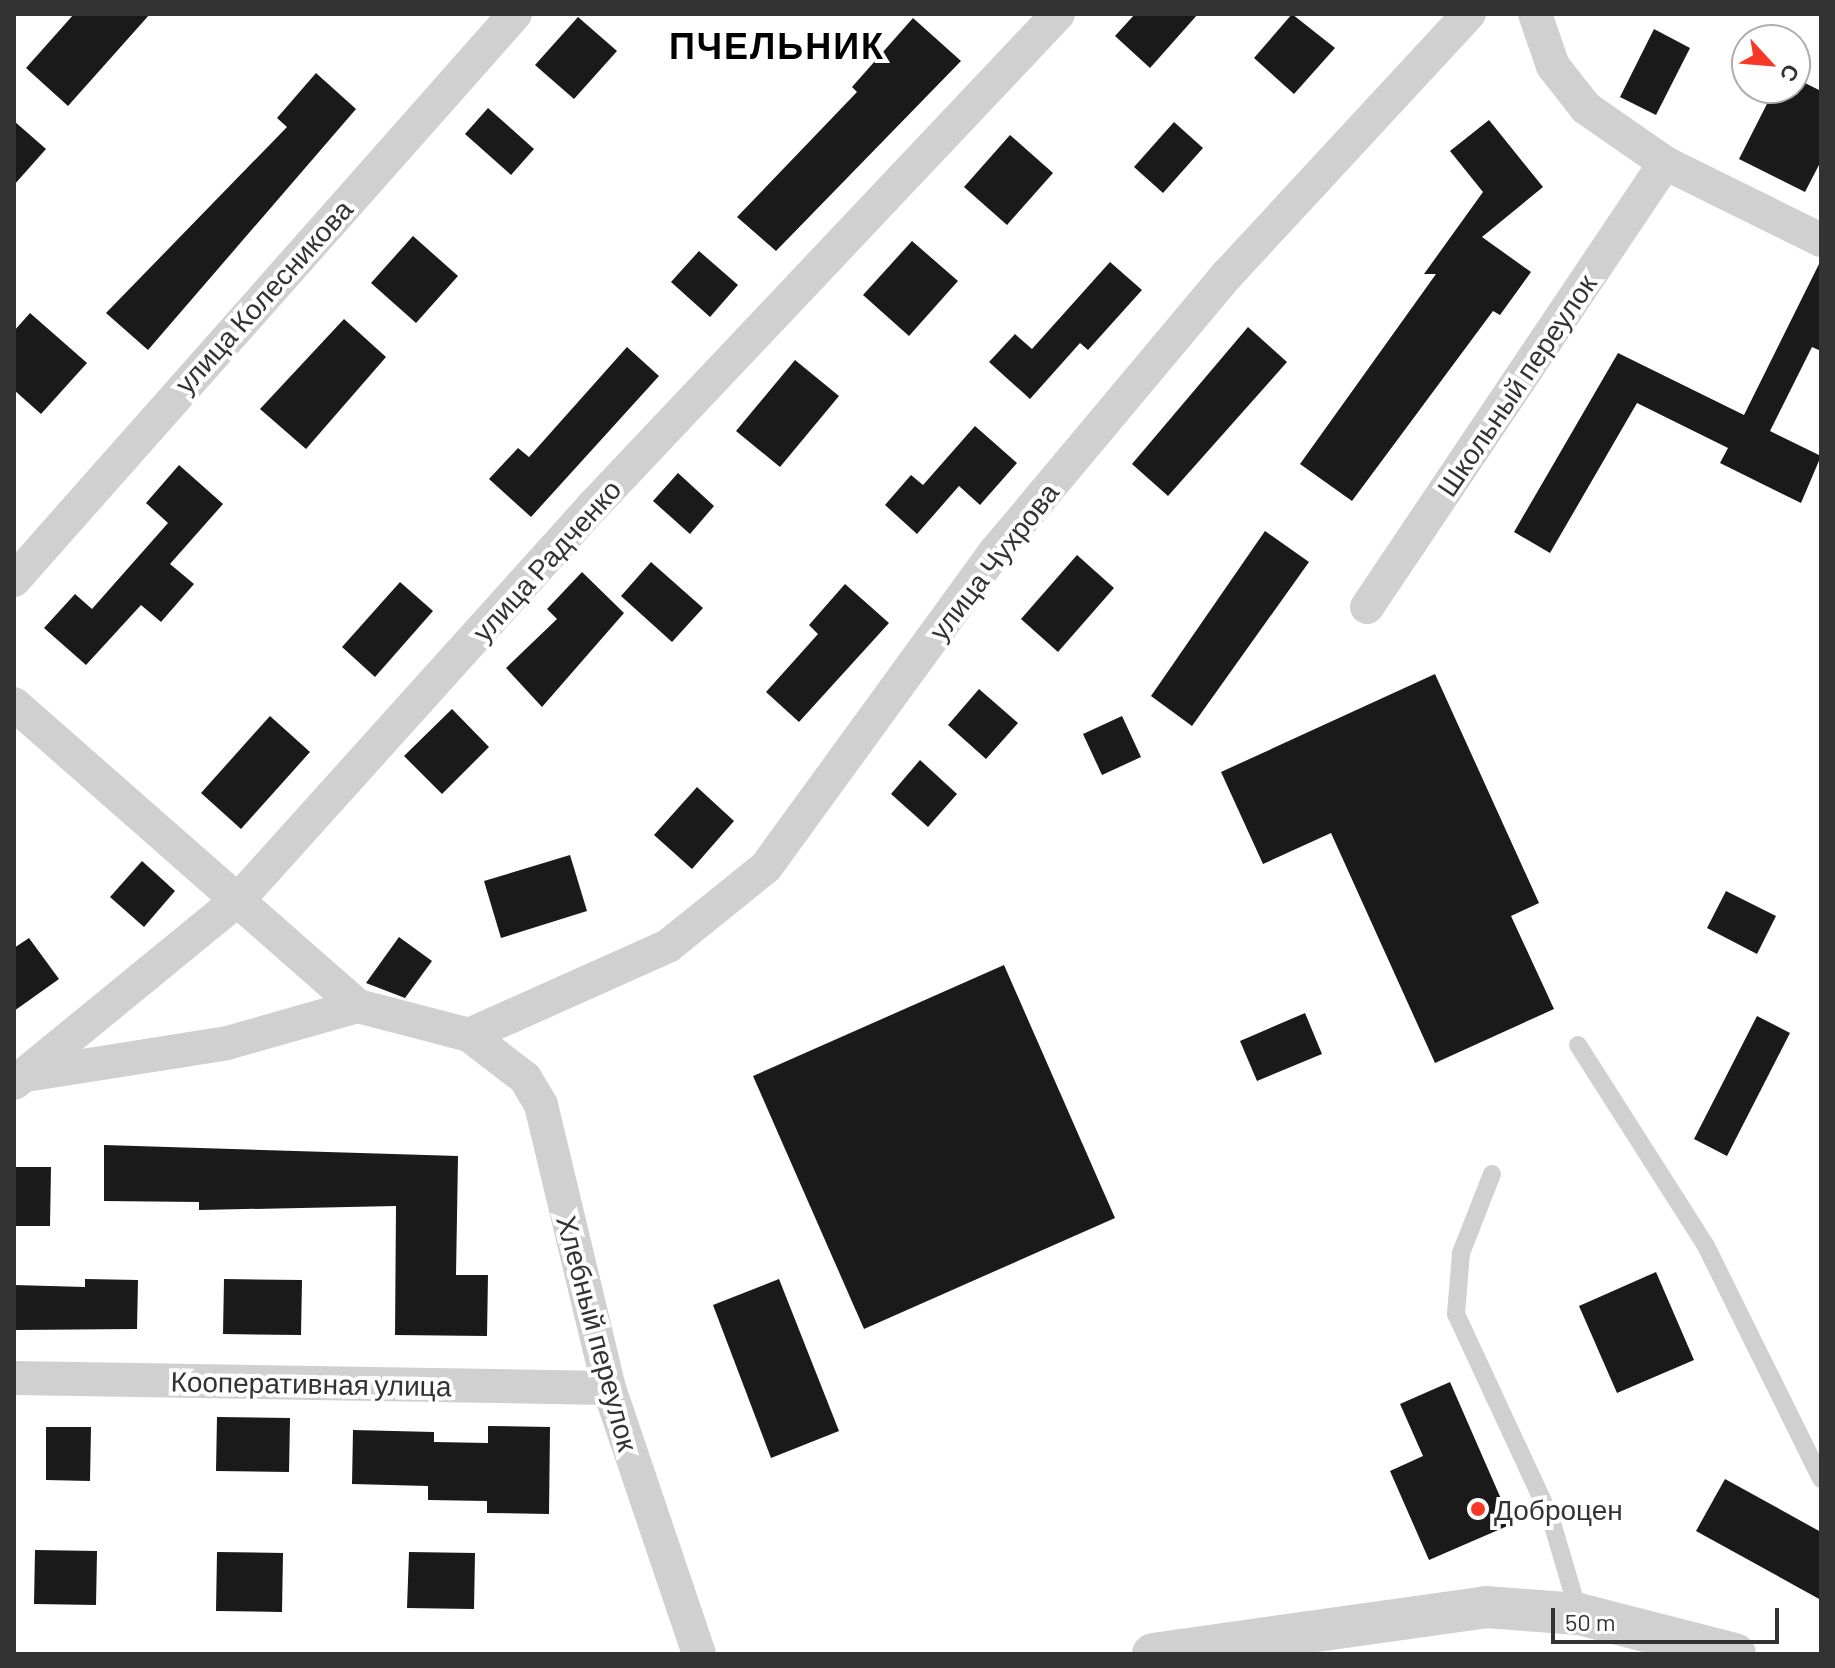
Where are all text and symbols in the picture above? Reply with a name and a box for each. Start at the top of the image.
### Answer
district label: ПЧЕЛЬНИК [669,23,885,67]
north arrow [1731,24,1811,104]
text: С [1776,61,1806,86]
street label: улица Колесникова [167,192,359,400]
street label: Школьный переулок [1429,268,1603,502]
street label: улица Радченко [465,472,627,648]
street label: улица Чухрова [921,476,1065,646]
street label: Хлебный переулок [550,1212,646,1454]
street label: Кооперативная улица [170,1364,452,1402]
place label: Доброцен [1494,1492,1623,1526]
marker: Доброцен [1469,1500,1487,1518]
scale bar [1555,1592,1783,1642]
text: 50 m [1565,1607,1616,1636]

